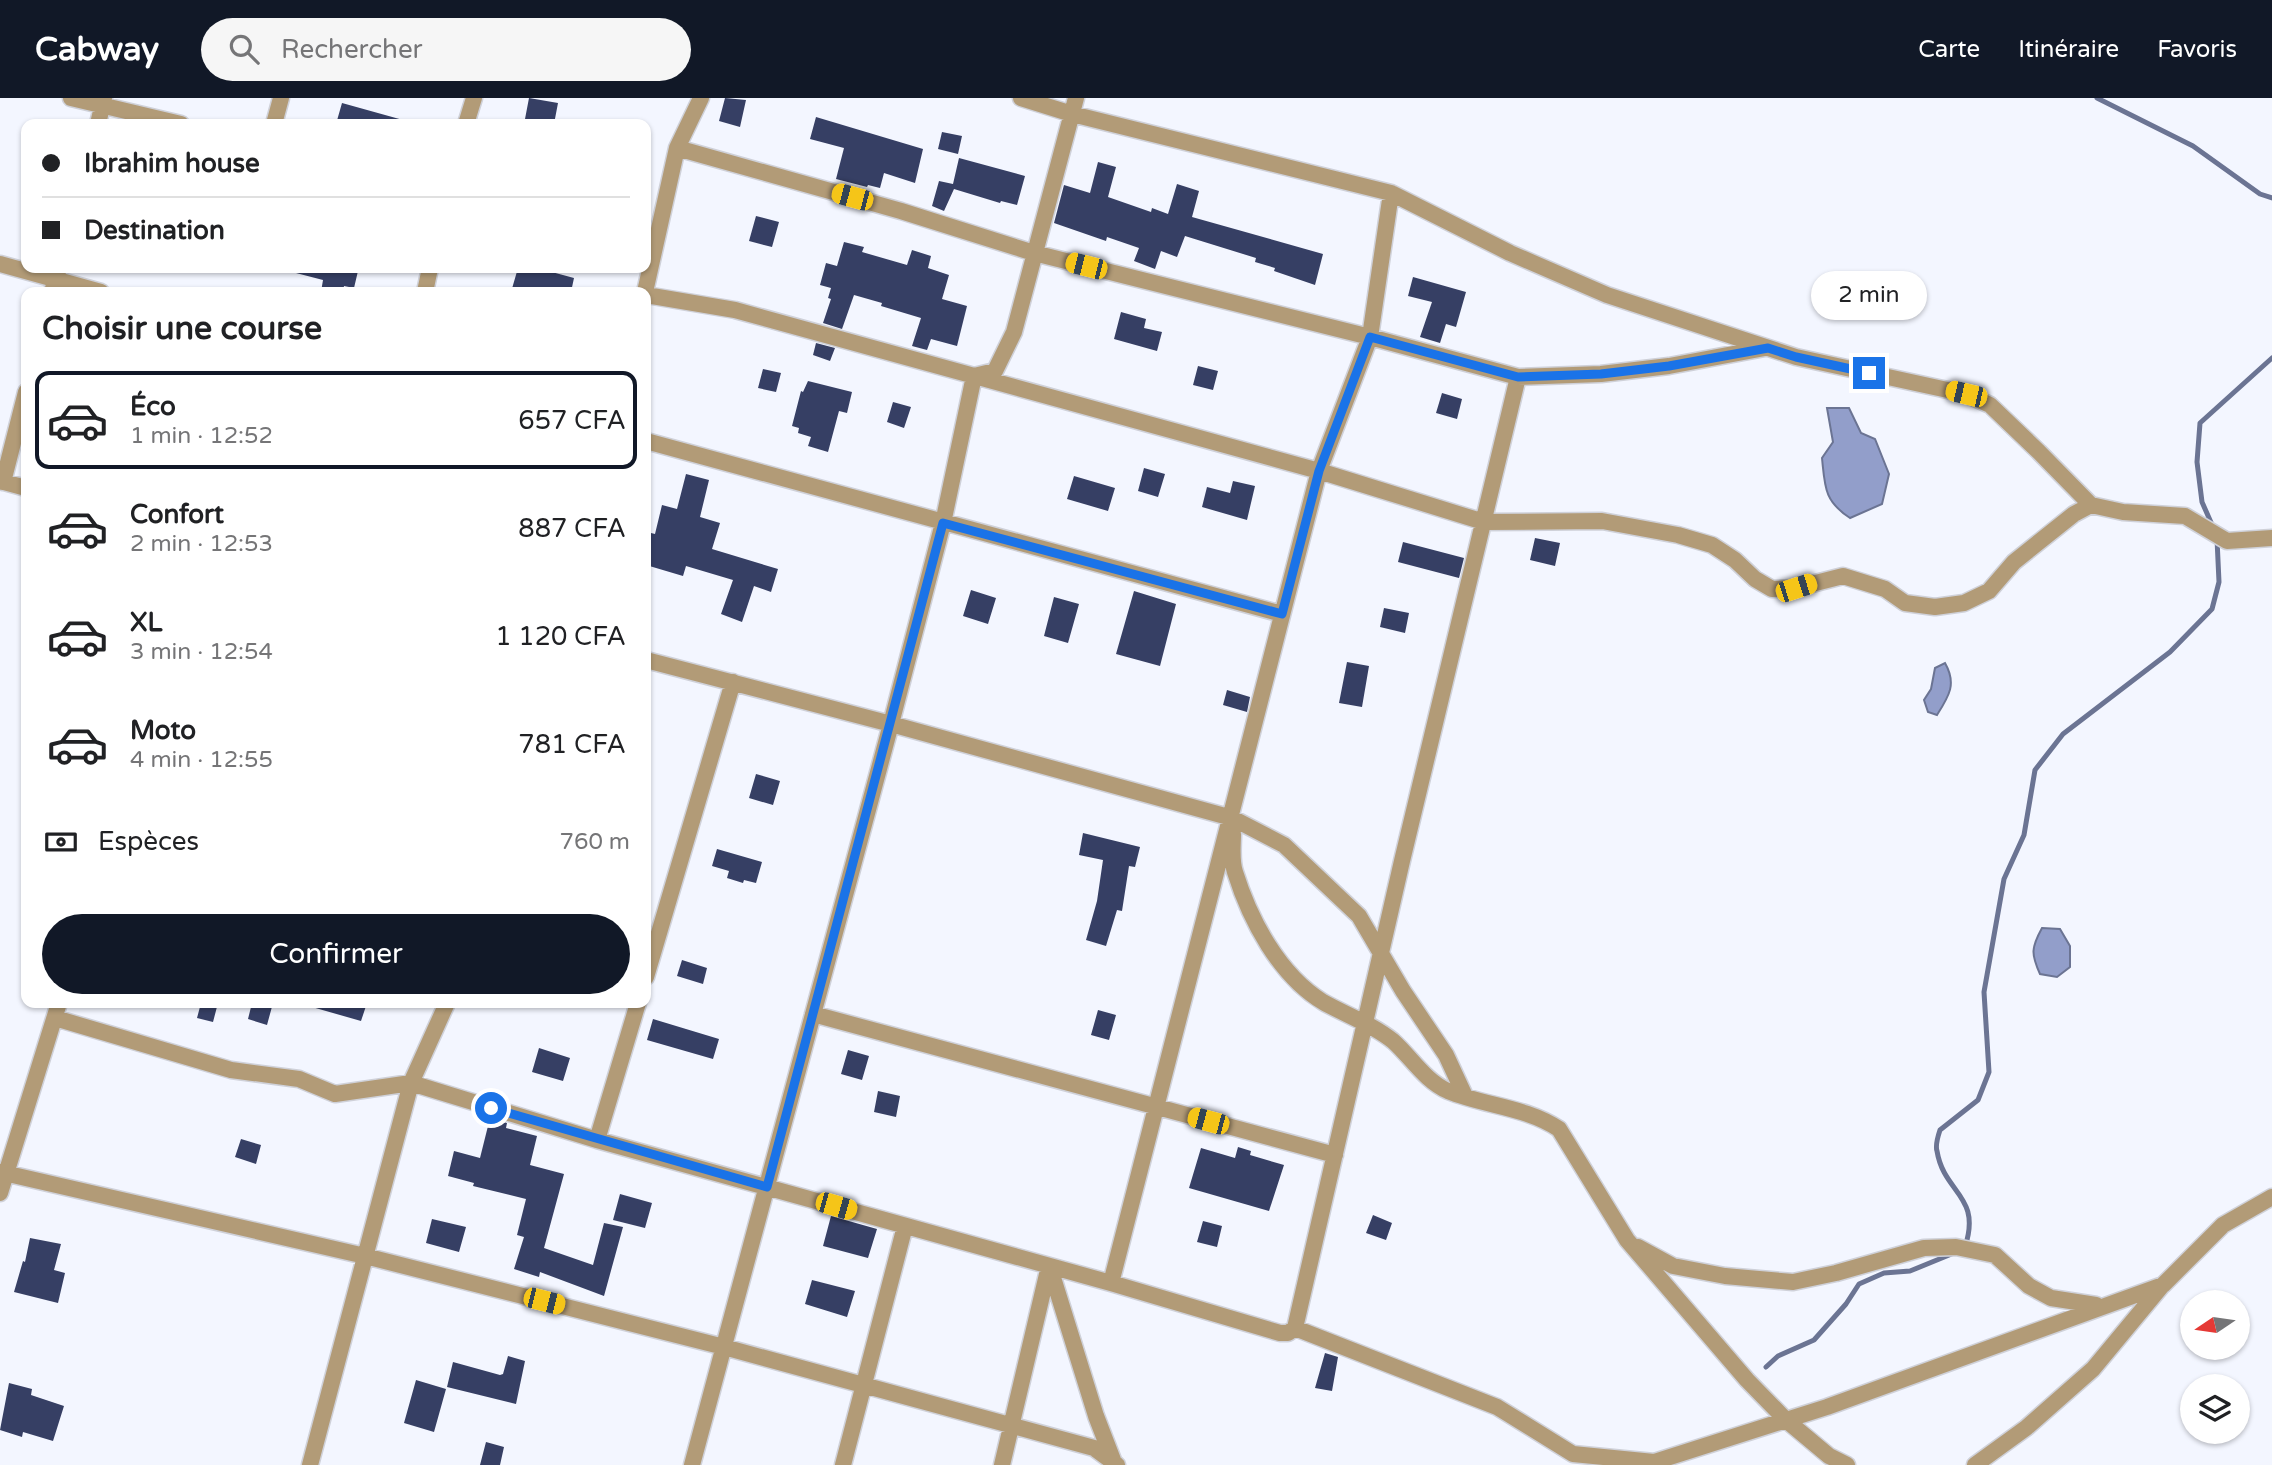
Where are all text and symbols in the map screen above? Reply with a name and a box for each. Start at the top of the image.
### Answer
search box [201,18,691,81]
text: Cabway [35,30,159,69]
icon: search [225,30,263,68]
text: Rechercher [281,34,423,65]
text: Carte [1918,35,1980,64]
text: Itinéraire [2018,35,2119,64]
text: Favoris [2157,35,2237,64]
text: Ibrahim house [84,148,260,179]
car [829,181,876,213]
text: Destination [84,215,225,246]
car [1064,251,1109,281]
callout: 2 min [1811,272,1927,320]
text: 2 min [1838,281,1900,309]
text: Choisir une course [42,310,322,348]
route end [1853,357,1885,389]
car [1944,379,1989,409]
icon: car [46,389,109,452]
text: Éco [130,391,176,422]
text: 657 CFA [518,405,626,436]
text: 1 min · 12:52 [130,422,273,450]
icon: car [46,497,109,560]
text: Confort [130,499,224,530]
text: 887 CFA [518,513,626,544]
text: 2 min · 12:53 [130,530,273,558]
car [1773,572,1820,604]
icon: car [46,605,109,668]
text: XL [130,607,162,638]
text: 1 120 CFA [495,621,626,652]
text: 3 min · 12:54 [130,638,273,666]
icon: car [46,713,109,776]
text: Moto [130,715,196,746]
text: 781 CFA [518,729,626,760]
text: 4 min · 12:55 [130,746,273,774]
icon: cash [42,823,80,861]
text: Espèces [98,826,199,857]
text: 760 m [560,828,630,856]
button: Confirmer [42,914,630,994]
route start [475,1092,507,1124]
car [1185,1105,1232,1137]
car [813,1190,860,1222]
car [522,1286,567,1316]
north arrow [2180,1290,2250,1360]
map controls [2180,1290,2250,1444]
button: layers [2180,1374,2250,1444]

